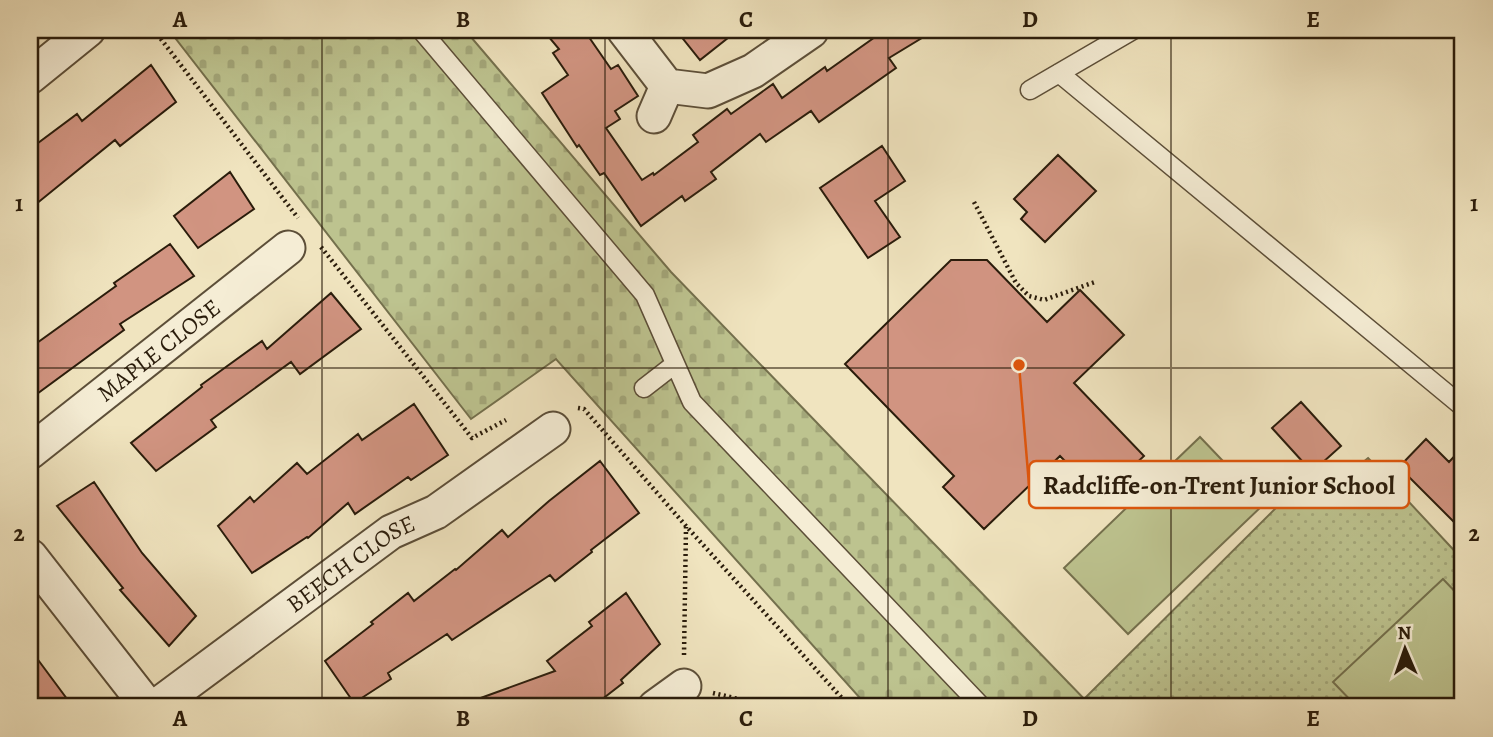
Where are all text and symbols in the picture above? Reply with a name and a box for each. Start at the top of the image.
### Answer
text: A [172,4,188,35]
text: B [456,4,470,35]
text: C [739,4,753,35]
text: D [1022,4,1038,35]
text: E [1306,4,1320,35]
text: 1 [15,188,23,219]
text: 1 [1470,188,1478,219]
street label: MAPLE CLOSE [90,292,227,409]
callout: Radcliffe-on-Trent Junior School [1029,461,1409,508]
text: Radcliffe-on-Trent Junior School [1043,468,1395,503]
street label: BEECH CLOSE [280,507,420,620]
text: 2 [13,518,25,549]
text: 2 [1468,518,1480,549]
north arrow [1370,614,1440,684]
text: N [1397,620,1412,646]
text: A [172,703,188,734]
text: B [456,703,470,734]
text: C [739,703,753,734]
text: D [1022,703,1038,734]
text: E [1306,703,1320,734]

